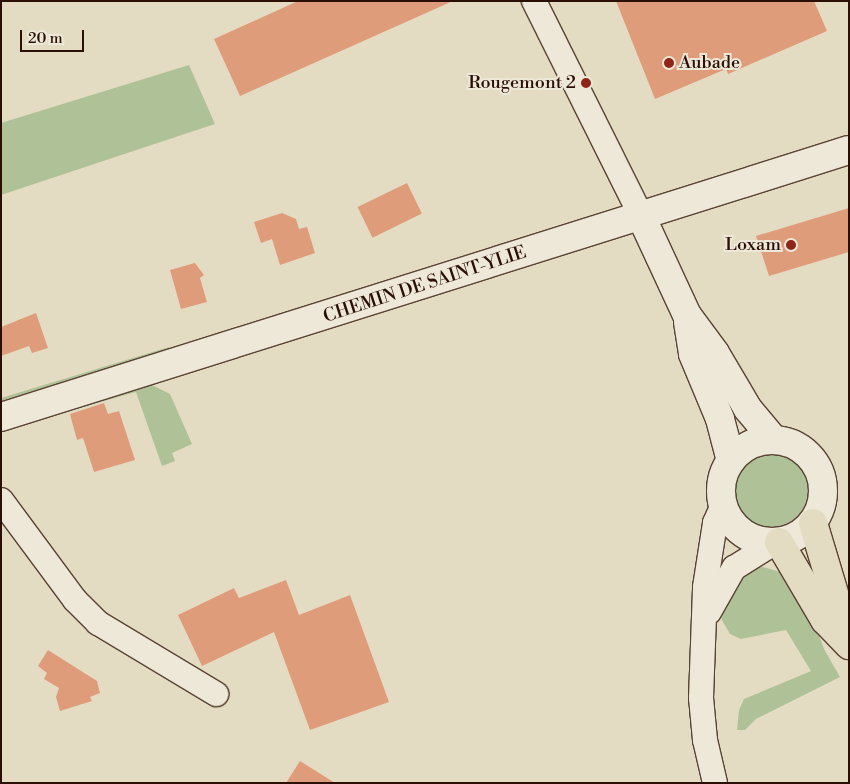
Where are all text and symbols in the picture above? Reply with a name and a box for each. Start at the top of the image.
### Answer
scale bar [22,20,86,52]
text: 20 m [28,29,63,48]
place label: Aubade [679,52,740,74]
marker: Aubade [663,57,675,69]
place label: Rougemont 2 [468,72,576,94]
marker: Rougemont 2 [580,77,592,89]
place label: Loxam [725,234,781,256]
marker: Loxam [785,239,797,251]
street label: CHEMIN DE SAINT-YLIE [321,242,529,328]

